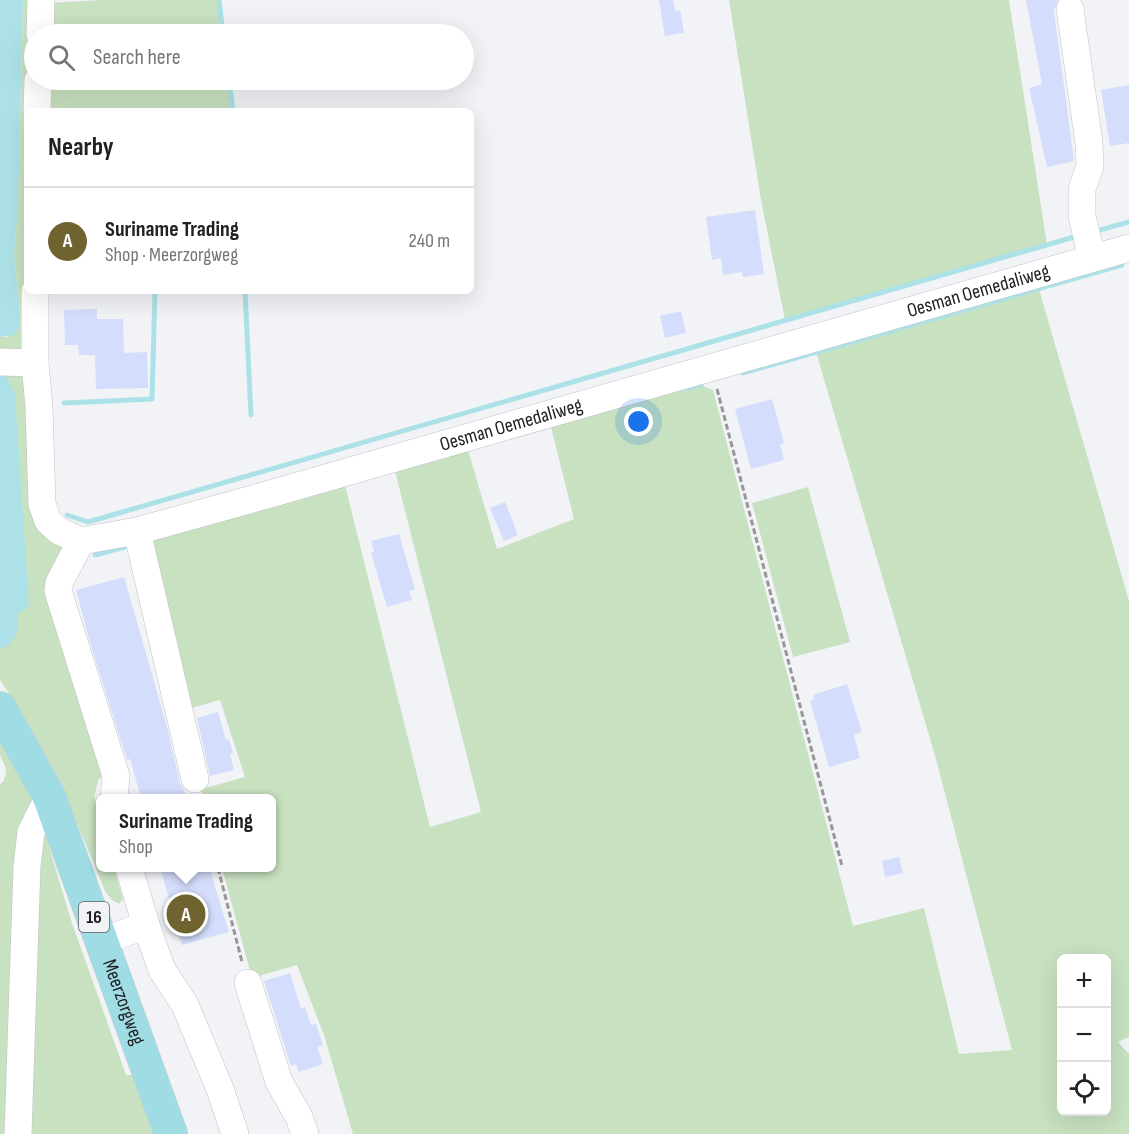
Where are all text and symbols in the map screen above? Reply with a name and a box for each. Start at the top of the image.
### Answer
search box [24,24,474,90]
icon: search [45,41,78,74]
text: Search here [93,44,180,71]
text: Nearby [48,132,114,163]
text: Suriname Trading [105,216,239,243]
text: A [63,229,72,253]
text: 240 m [409,229,450,253]
text: Shop · Meerzorgweg [105,243,238,267]
street label: Oesman Oemedaliweg [904,259,1052,323]
street label: Oesman Oemedaliweg [437,393,585,457]
your location [624,407,653,436]
popup [96,794,276,872]
text: Suriname Trading [119,808,253,835]
text: Shop [119,835,153,859]
pin: A [166,892,206,936]
road number: 16 [79,902,109,932]
map controls [1057,954,1111,1116]
button: + [1057,954,1111,1008]
street label: Meerzorgweg [97,956,150,1048]
button: − [1057,1008,1111,1062]
button: locate [1057,1062,1111,1116]

